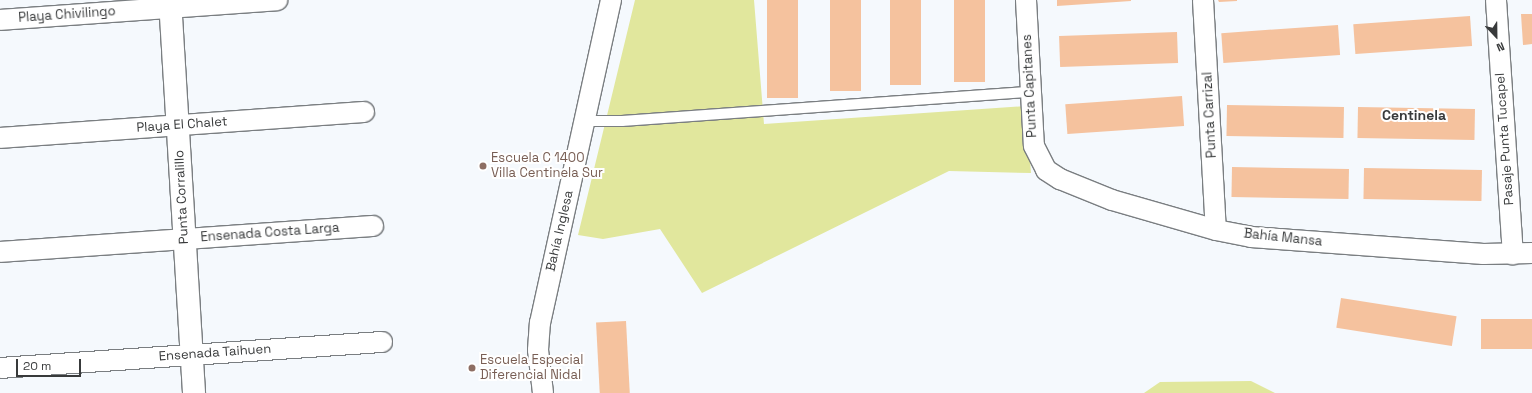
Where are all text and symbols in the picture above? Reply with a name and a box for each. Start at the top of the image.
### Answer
street label: Playa Chivilingo [18,4,116,26]
north arrow [1476,16,1516,56]
street label: Punta Capitanes [1019,34,1041,138]
text: N [1494,39,1507,55]
street label: Punta Carrizal [1200,71,1220,159]
street label: Pasaje Punta Tucapel [1493,72,1517,206]
district label: Centinela [1382,107,1446,123]
street label: Playa El Chalet [136,114,228,136]
street label: Punta Corralillo [172,149,192,245]
place label: Escuela C 1400 Villa Centinela Sur [491,151,603,182]
marker: Escuela C 1400 Villa Centinela Sur [478,161,488,171]
street label: Bahía Inglesa [543,189,577,273]
street label: Ensenada Costa Larga [200,220,340,246]
street label: Bahía Mansa [1243,226,1323,250]
street label: Ensenada Taihuen [158,341,272,365]
scale bar [18,351,83,377]
place label: Escuela Especial Diferencial Nidal [480,353,583,384]
text: 20 m [23,358,51,374]
marker: Escuela Especial Diferencial Nidal [467,363,477,373]

